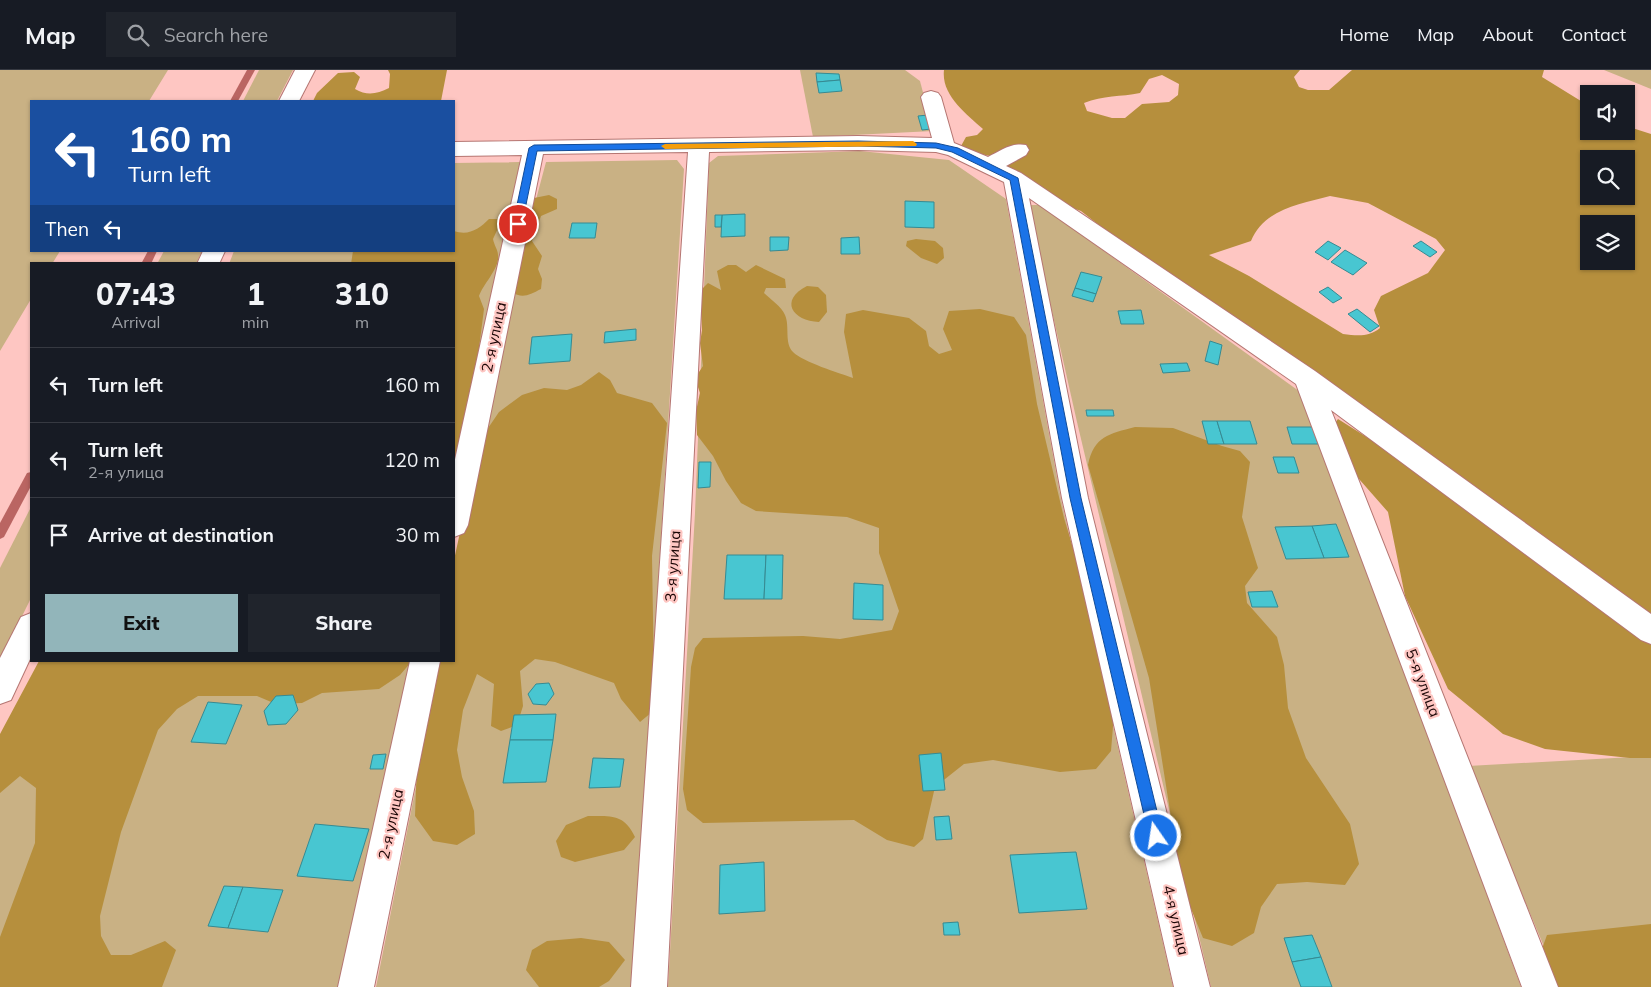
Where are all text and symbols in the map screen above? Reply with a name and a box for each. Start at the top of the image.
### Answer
search box [106,12,456,57]
text: Map [25,20,76,50]
icon: search [124,21,152,49]
text: Search here [164,23,268,47]
text: Home [1339,23,1389,46]
text: Map [1417,23,1454,46]
text: About [1482,23,1533,46]
text: Contact [1561,23,1626,46]
map controls [1580,85,1635,270]
button: sound [1580,85,1635,140]
text: 160 m [128,117,232,161]
icon: left [45,120,110,185]
button: search [1580,150,1635,205]
text: Turn left [128,160,211,188]
pin [497,203,539,245]
icon: arrive [504,210,532,238]
icon: left [99,215,127,243]
button: layers [1580,215,1635,270]
text: Then [45,217,89,241]
text: 07:43 [96,275,176,313]
text: 1 [246,275,264,313]
text: 310 [335,275,389,313]
street label: 2-я улица [477,300,510,374]
text: Arrival [111,312,160,332]
text: min [242,312,269,332]
text: m [355,312,369,332]
icon: left [45,371,73,399]
text: Turn left [88,373,163,397]
text: 160 m [384,373,440,397]
text: Turn left [88,438,163,462]
icon: left [45,446,73,474]
text: 120 m [384,448,440,472]
text: 2-я улица [88,462,164,482]
icon: arrive [45,521,73,549]
text: Arrive at destination [88,523,274,547]
text: 30 m [396,523,440,547]
street label: 3-я улица [661,530,684,602]
button: Exit [45,594,238,652]
button: Share [248,594,440,652]
street label: 5-я улица [1402,646,1445,719]
street label: 2-я улица [374,787,407,861]
position arrow [1129,809,1181,861]
street label: 4-я улица [1159,883,1194,957]

